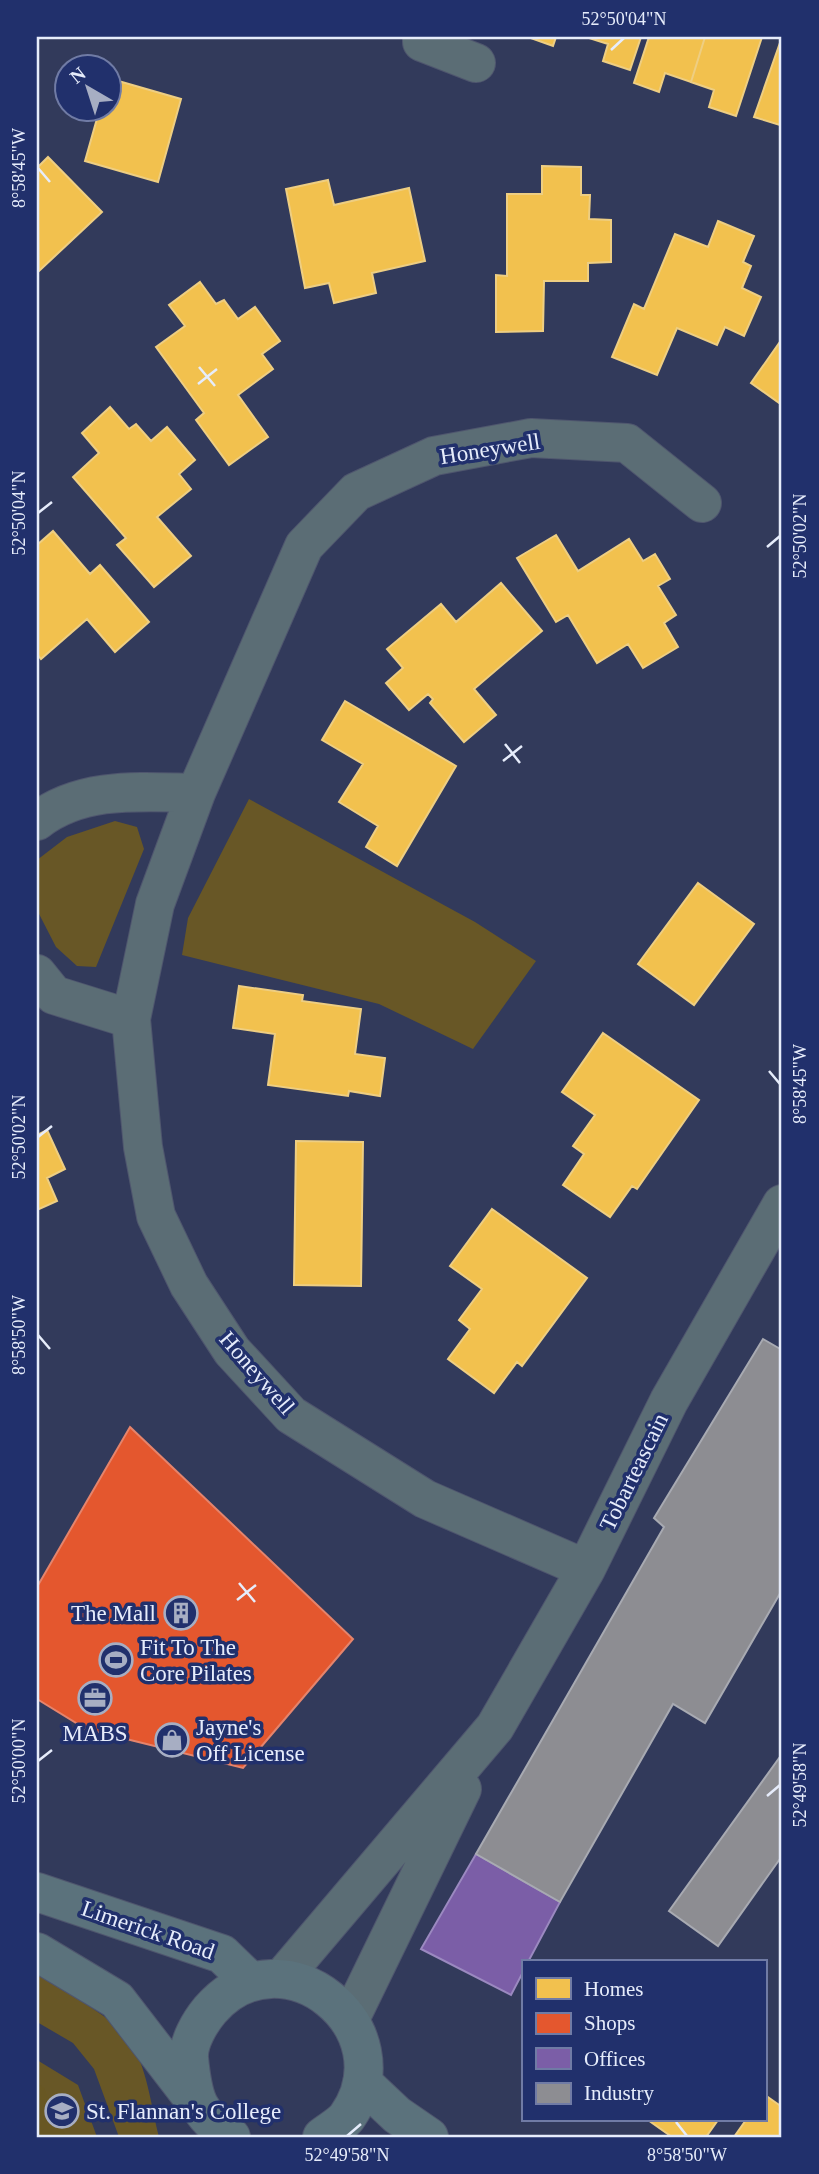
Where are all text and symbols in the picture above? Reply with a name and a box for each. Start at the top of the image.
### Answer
text: 52°50'04"N [582,9,666,29]
north arrow [52,52,122,122]
text: N [66,63,90,88]
text: 8°58'45"W [9,128,29,208]
street label: Honeywell [438,429,542,469]
text: 52°50'04"N [9,471,29,555]
text: 52°50'02"N [790,494,810,578]
text: 8°58'45"W [790,1044,810,1124]
text: 52°50'02"N [9,1095,29,1179]
text: 8°58'50"W [9,1295,29,1375]
street label: Honeywell [214,1327,300,1419]
street label: Tobarteascain [595,1409,673,1535]
building icon: The Mall [162,1594,200,1632]
place label: The Mall [71,1601,156,1626]
place label: Fit To The Core Pilates [140,1635,252,1686]
sports icon: Fit To The Core Pilates [97,1641,135,1679]
office icon: MABS [76,1679,114,1717]
place label: Jayne's Off License [196,1715,305,1766]
text: 52°50'00"N [9,1719,29,1803]
place label: MABS [62,1721,128,1746]
shop icon: Jayne's Off License [153,1721,191,1759]
text: 52°49'58"N [790,1743,810,1827]
street label: Limerick Road [78,1896,218,1965]
legend [522,1960,766,2122]
text: Homes [584,1977,644,2001]
text: Shops [584,2011,635,2035]
text: Offices [584,2047,645,2071]
text: Industry [584,2081,654,2105]
school or university icon: St. Flannan's College [43,2092,81,2130]
place label: St. Flannan's College [86,2099,281,2124]
text: 52°49'58"N [305,2145,389,2165]
text: 8°58'50"W [647,2145,727,2165]

